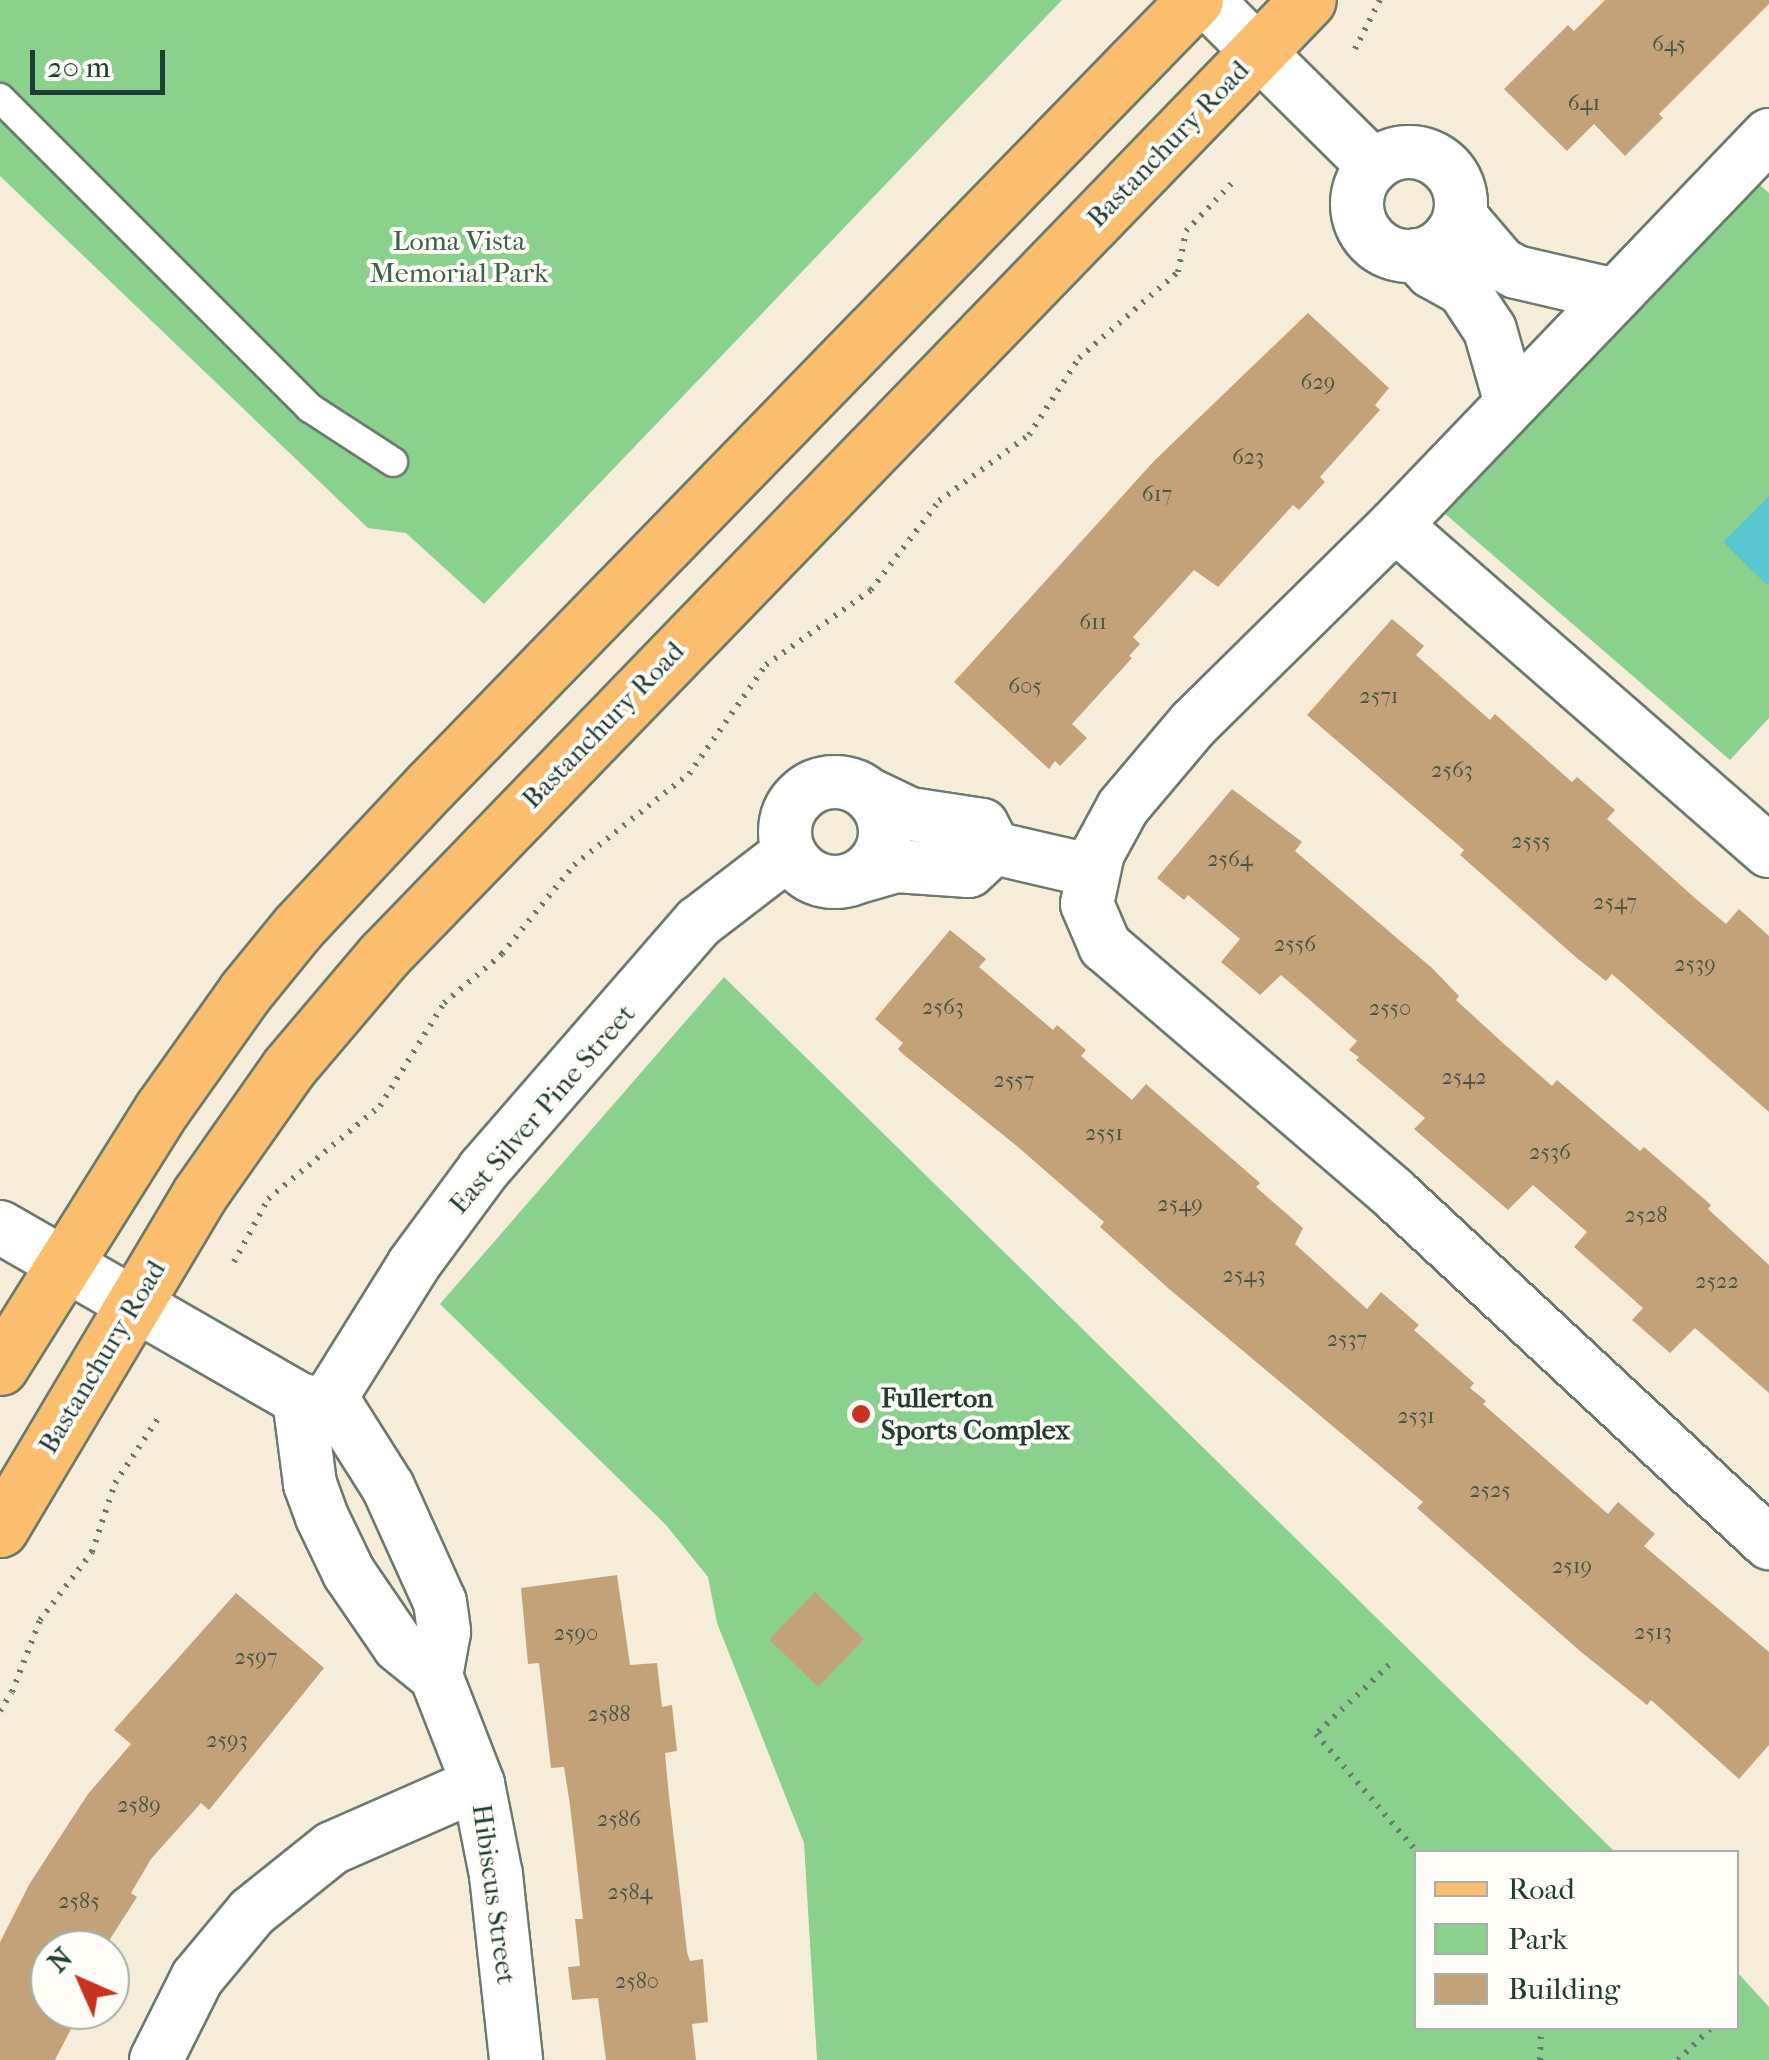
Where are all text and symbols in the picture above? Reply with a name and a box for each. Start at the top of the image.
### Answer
scale bar [35,30,170,92]
house number: 645 [1652,32,1686,58]
text: 20 m [47,50,110,85]
street label: Bastanchury Road [1080,54,1256,234]
house number: 641 [1568,91,1600,117]
park label: Loma Vista Memorial Park [370,224,548,290]
house number: 629 [1301,370,1335,396]
house number: 623 [1232,445,1264,471]
house number: 617 [1142,482,1172,508]
house number: 611 [1079,610,1107,636]
street label: Bastanchury Road [515,635,691,815]
house number: 605 [1008,674,1042,700]
house number: 2571 [1359,684,1399,710]
house number: 2563 [1431,758,1473,784]
house number: 2555 [1511,829,1551,855]
house number: 2564 [1207,847,1253,873]
house number: 2547 [1593,890,1637,916]
house number: 2556 [1274,932,1316,958]
house number: 2539 [1674,952,1716,978]
house number: 2563 [922,995,964,1021]
house number: 2550 [1369,996,1411,1022]
street label: East Silver Pine Street [442,997,642,1221]
house number: 2542 [1441,1065,1487,1091]
house number: 2557 [994,1068,1034,1094]
house number: 2551 [1085,1121,1123,1147]
house number: 2536 [1529,1140,1571,1166]
house number: 2549 [1157,1192,1203,1218]
house number: 2528 [1624,1203,1668,1229]
street label: Bastanchury Road [31,1254,173,1460]
house number: 2543 [1223,1263,1265,1289]
house number: 2522 [1695,1269,1739,1295]
house number: 2537 [1327,1327,1367,1353]
place label: Fullerton Sports Complex [881,1381,1070,1447]
marker: Fullerton Sports Complex [850,1403,872,1425]
house number: 2531 [1397,1404,1435,1430]
house number: 2525 [1469,1478,1511,1504]
house number: 2519 [1552,1554,1592,1580]
house number: 2513 [1634,1620,1672,1646]
house number: 2590 [554,1621,598,1647]
house number: 2597 [235,1645,277,1671]
house number: 2588 [588,1702,630,1728]
house number: 2593 [206,1728,248,1754]
house number: 2589 [117,1793,161,1819]
street label: Hibiscus Street [465,1802,523,1986]
house number: 2586 [597,1807,641,1833]
legend [1414,1850,1739,2030]
text: Road [1508,1872,1575,1907]
house number: 2584 [608,1880,652,1906]
house number: 2585 [58,1889,100,1915]
text: Park [1508,1922,1568,1957]
north arrow [30,1930,130,2030]
text: N [41,1941,79,1979]
house number: 2580 [615,1969,659,1995]
text: Building [1508,1972,1620,2007]

